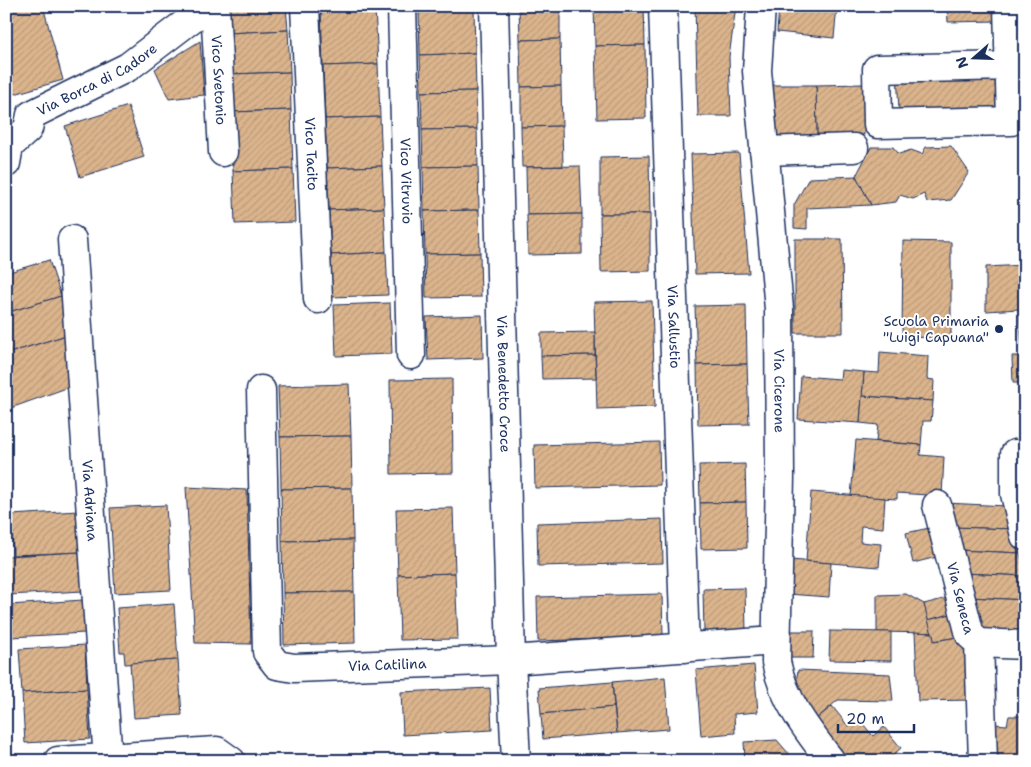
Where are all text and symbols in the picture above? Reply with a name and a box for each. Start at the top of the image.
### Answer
north arrow [948,32,998,82]
street label: Vico Svetonio [208,34,231,125]
street label: Via Borca di Cadore [34,39,161,120]
text: N [951,54,972,71]
street label: Vico Tacito [301,117,322,191]
street label: Vico Vitruvio [396,137,417,224]
street label: Via Sallustio [664,285,684,369]
place label: Scuola Primaria "Luigi Capuana" [883,312,989,346]
street label: Via Benedetto Croce [493,315,515,453]
marker: Scuola Primaria "Luigi Capuana" [993,323,1005,335]
street label: Via Cicerone [770,349,789,433]
street label: Via Adriana [78,459,102,542]
street label: Via Seneca [943,560,979,636]
street label: Via Catilina [348,654,427,675]
scale bar [838,702,915,734]
text: 20 m [846,709,885,729]

